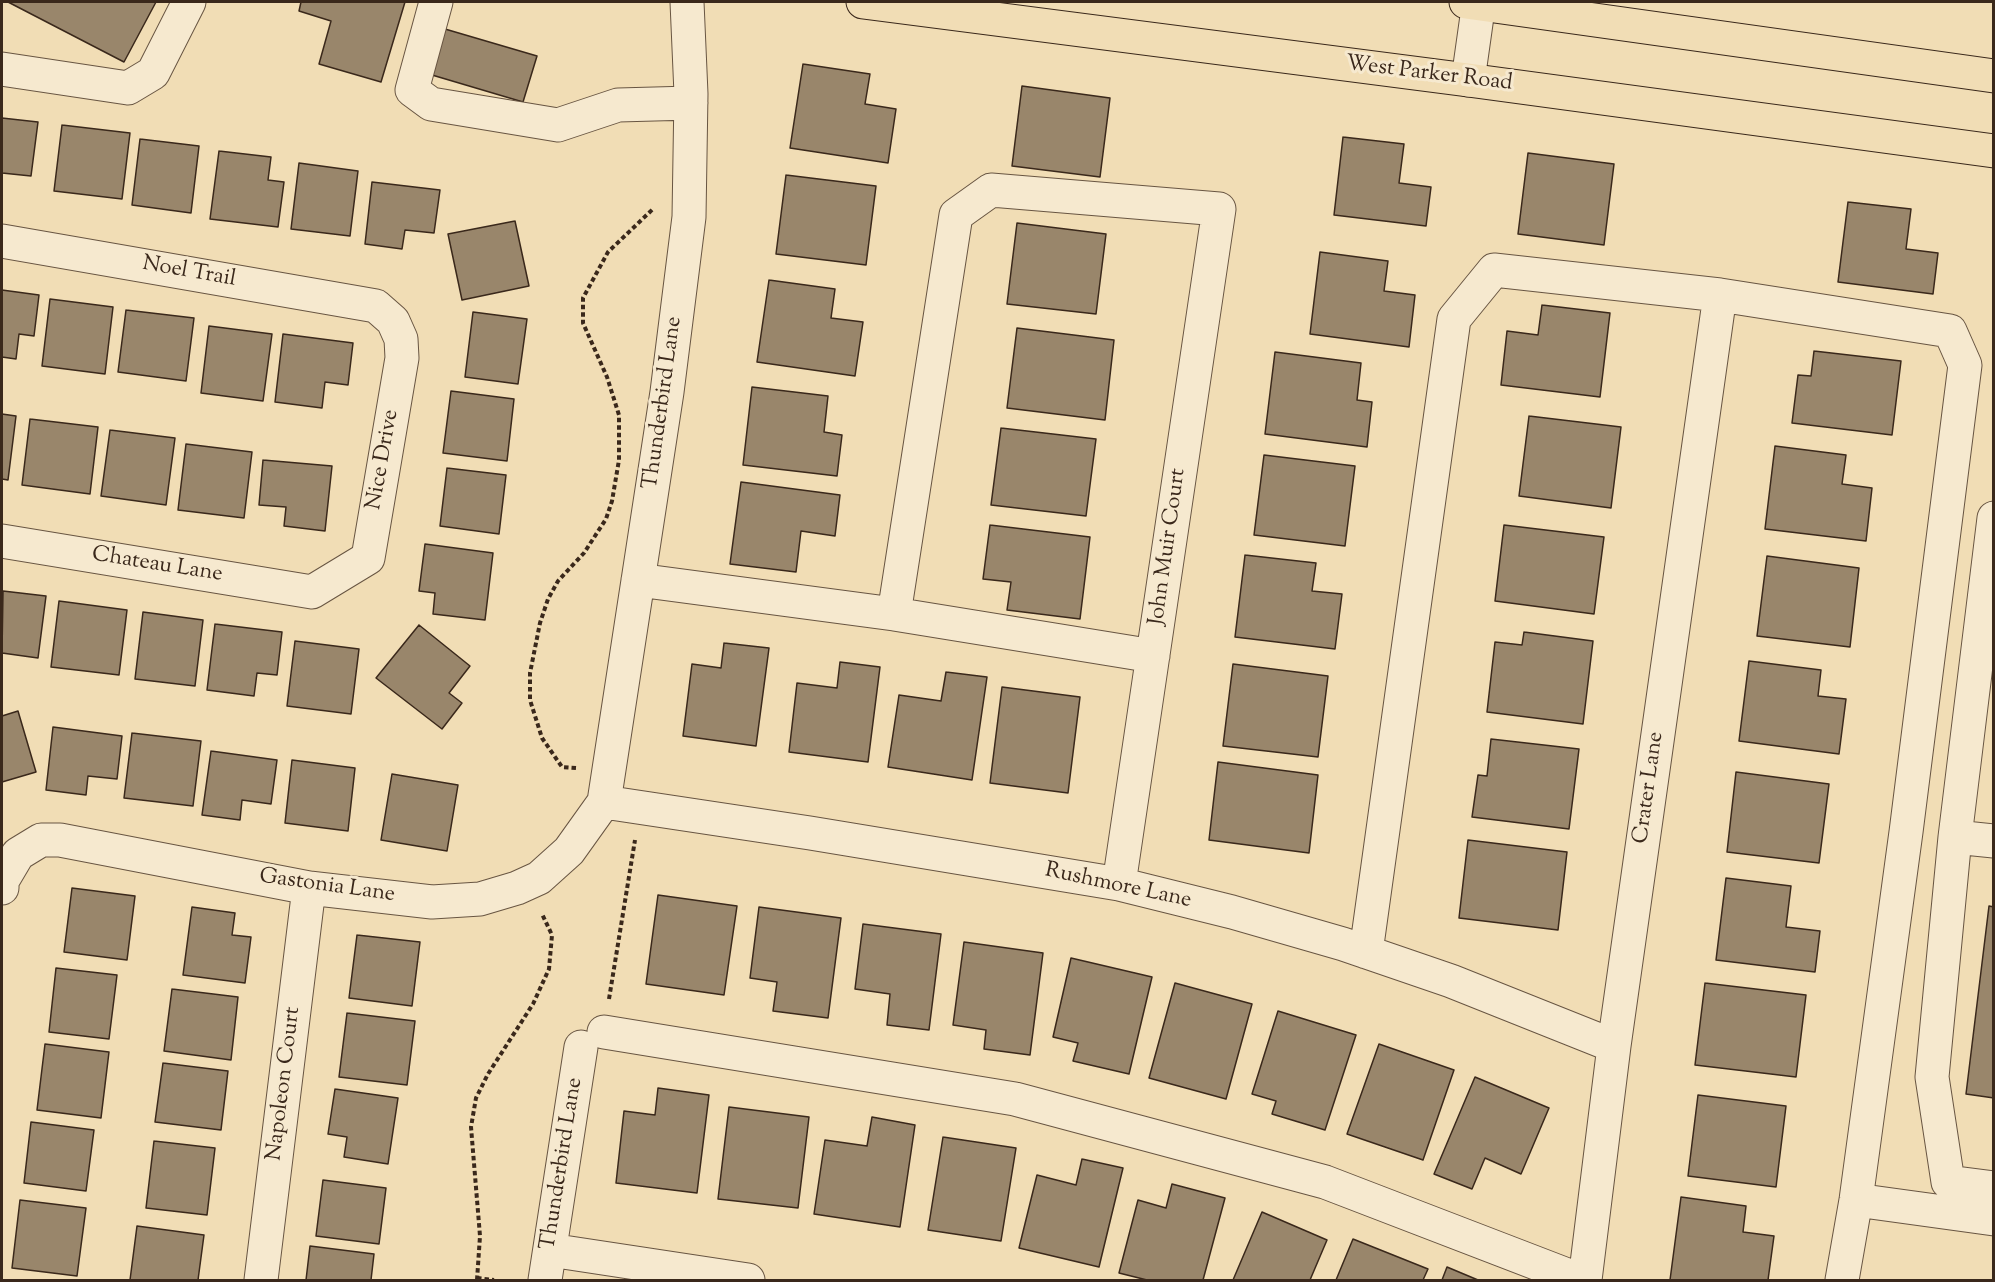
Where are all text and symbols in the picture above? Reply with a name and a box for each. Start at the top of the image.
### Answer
street label: West Parker Road [1344,52,1514,98]
street label: Noel Trail [140,252,238,294]
street label: Thunderbird Lane [639,315,689,491]
street label: Nice Drive [362,408,406,512]
street label: John Muir Court [1145,467,1193,627]
street label: Chateau Lane [90,543,224,589]
street label: Crater Lane [1629,730,1671,846]
street label: Rushmore Lane [1042,859,1194,915]
street label: Gastonia Lane [257,864,397,910]
street label: Napoleon Court [262,1005,308,1163]
street label: Thunderbird Lane [536,1076,590,1252]

